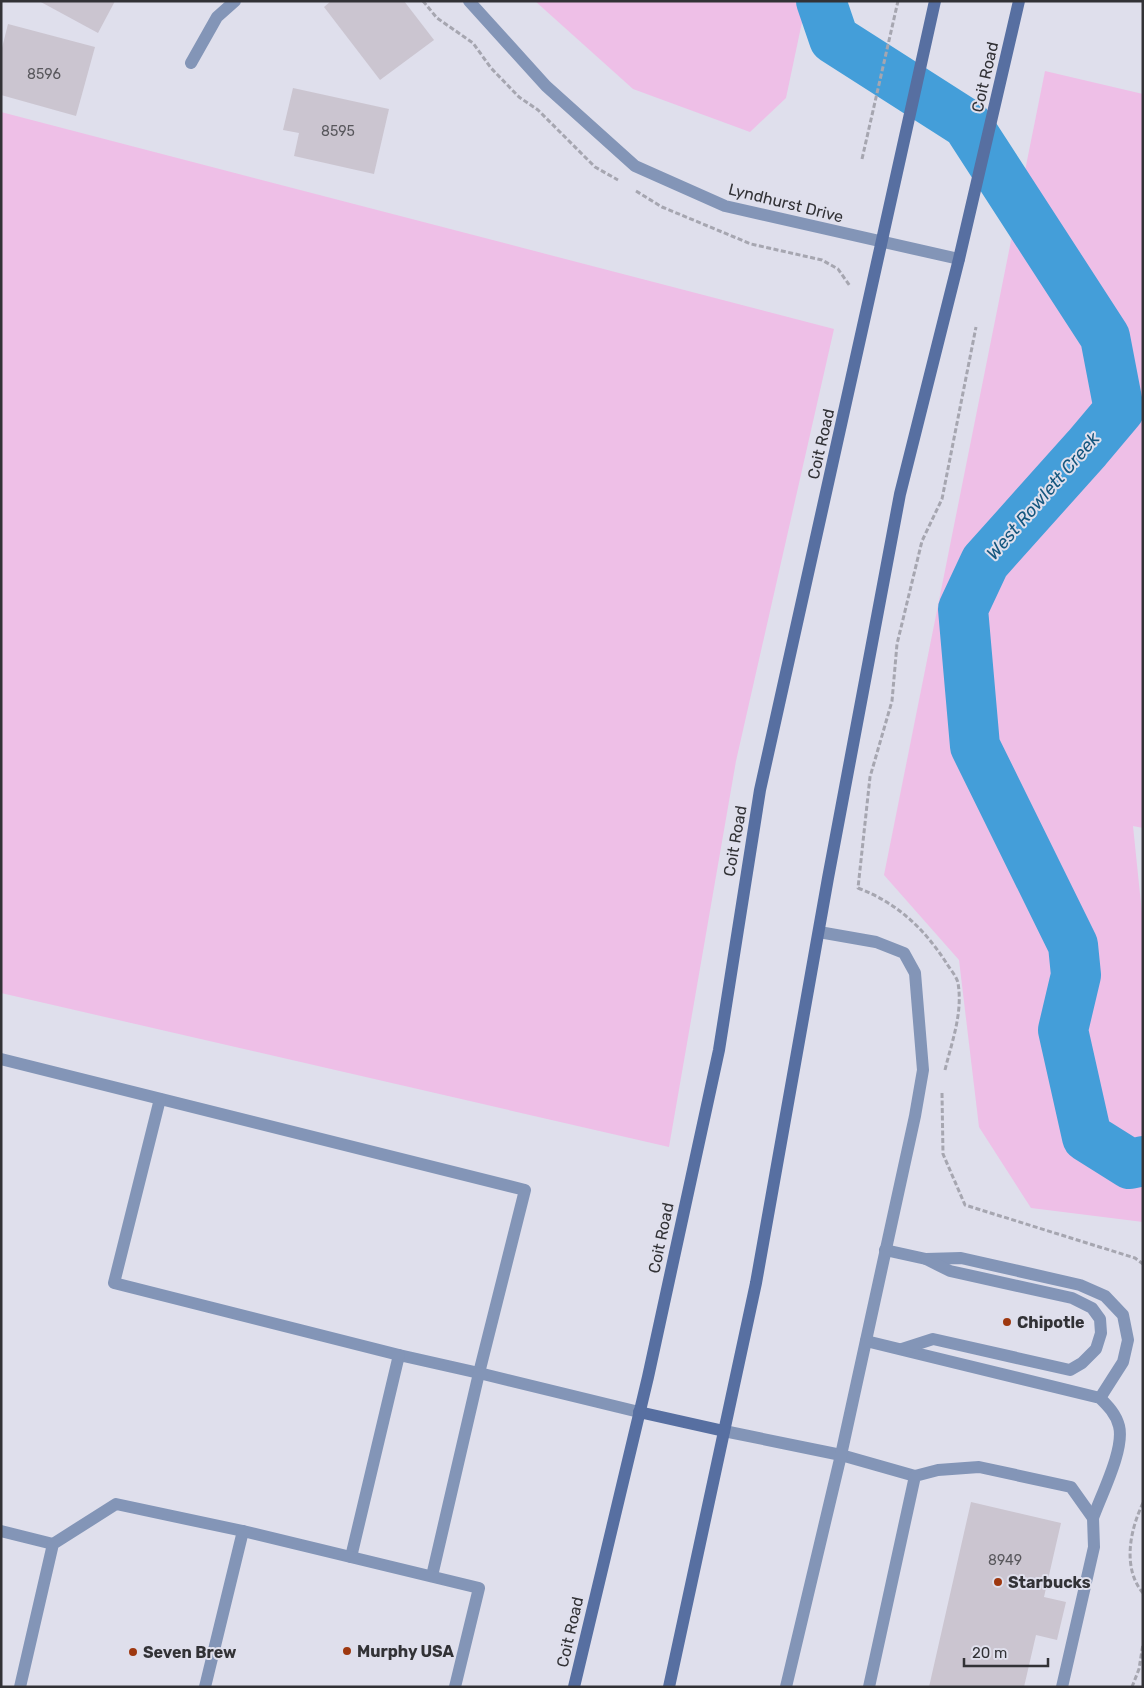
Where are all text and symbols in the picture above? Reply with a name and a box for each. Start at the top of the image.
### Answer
street label: Coit Road [968,40,1002,114]
house number: 8596 [27,66,61,83]
house number: 8595 [321,123,355,140]
street label: Lyndhurst Drive [727,180,845,226]
street label: Coit Road [804,407,838,481]
water label: West Rowlett Creek [982,427,1105,564]
street label: Coit Road [719,804,751,878]
street label: Coit Road [644,1201,678,1275]
place label: Chipotle [1017,1313,1085,1332]
marker: Chipotle [1001,1316,1013,1328]
house number: 8949 [988,1552,1022,1569]
place label: Starbucks [1008,1573,1091,1592]
marker: Starbucks [992,1576,1004,1588]
street label: Coit Road [553,1595,587,1669]
scale bar [964,1636,1048,1668]
place label: Murphy USA [357,1642,455,1661]
place label: Seven Brew [143,1643,237,1662]
text: 20 m [972,1644,1007,1662]
marker: Murphy USA [341,1645,353,1657]
marker: Seven Brew [127,1646,139,1658]

